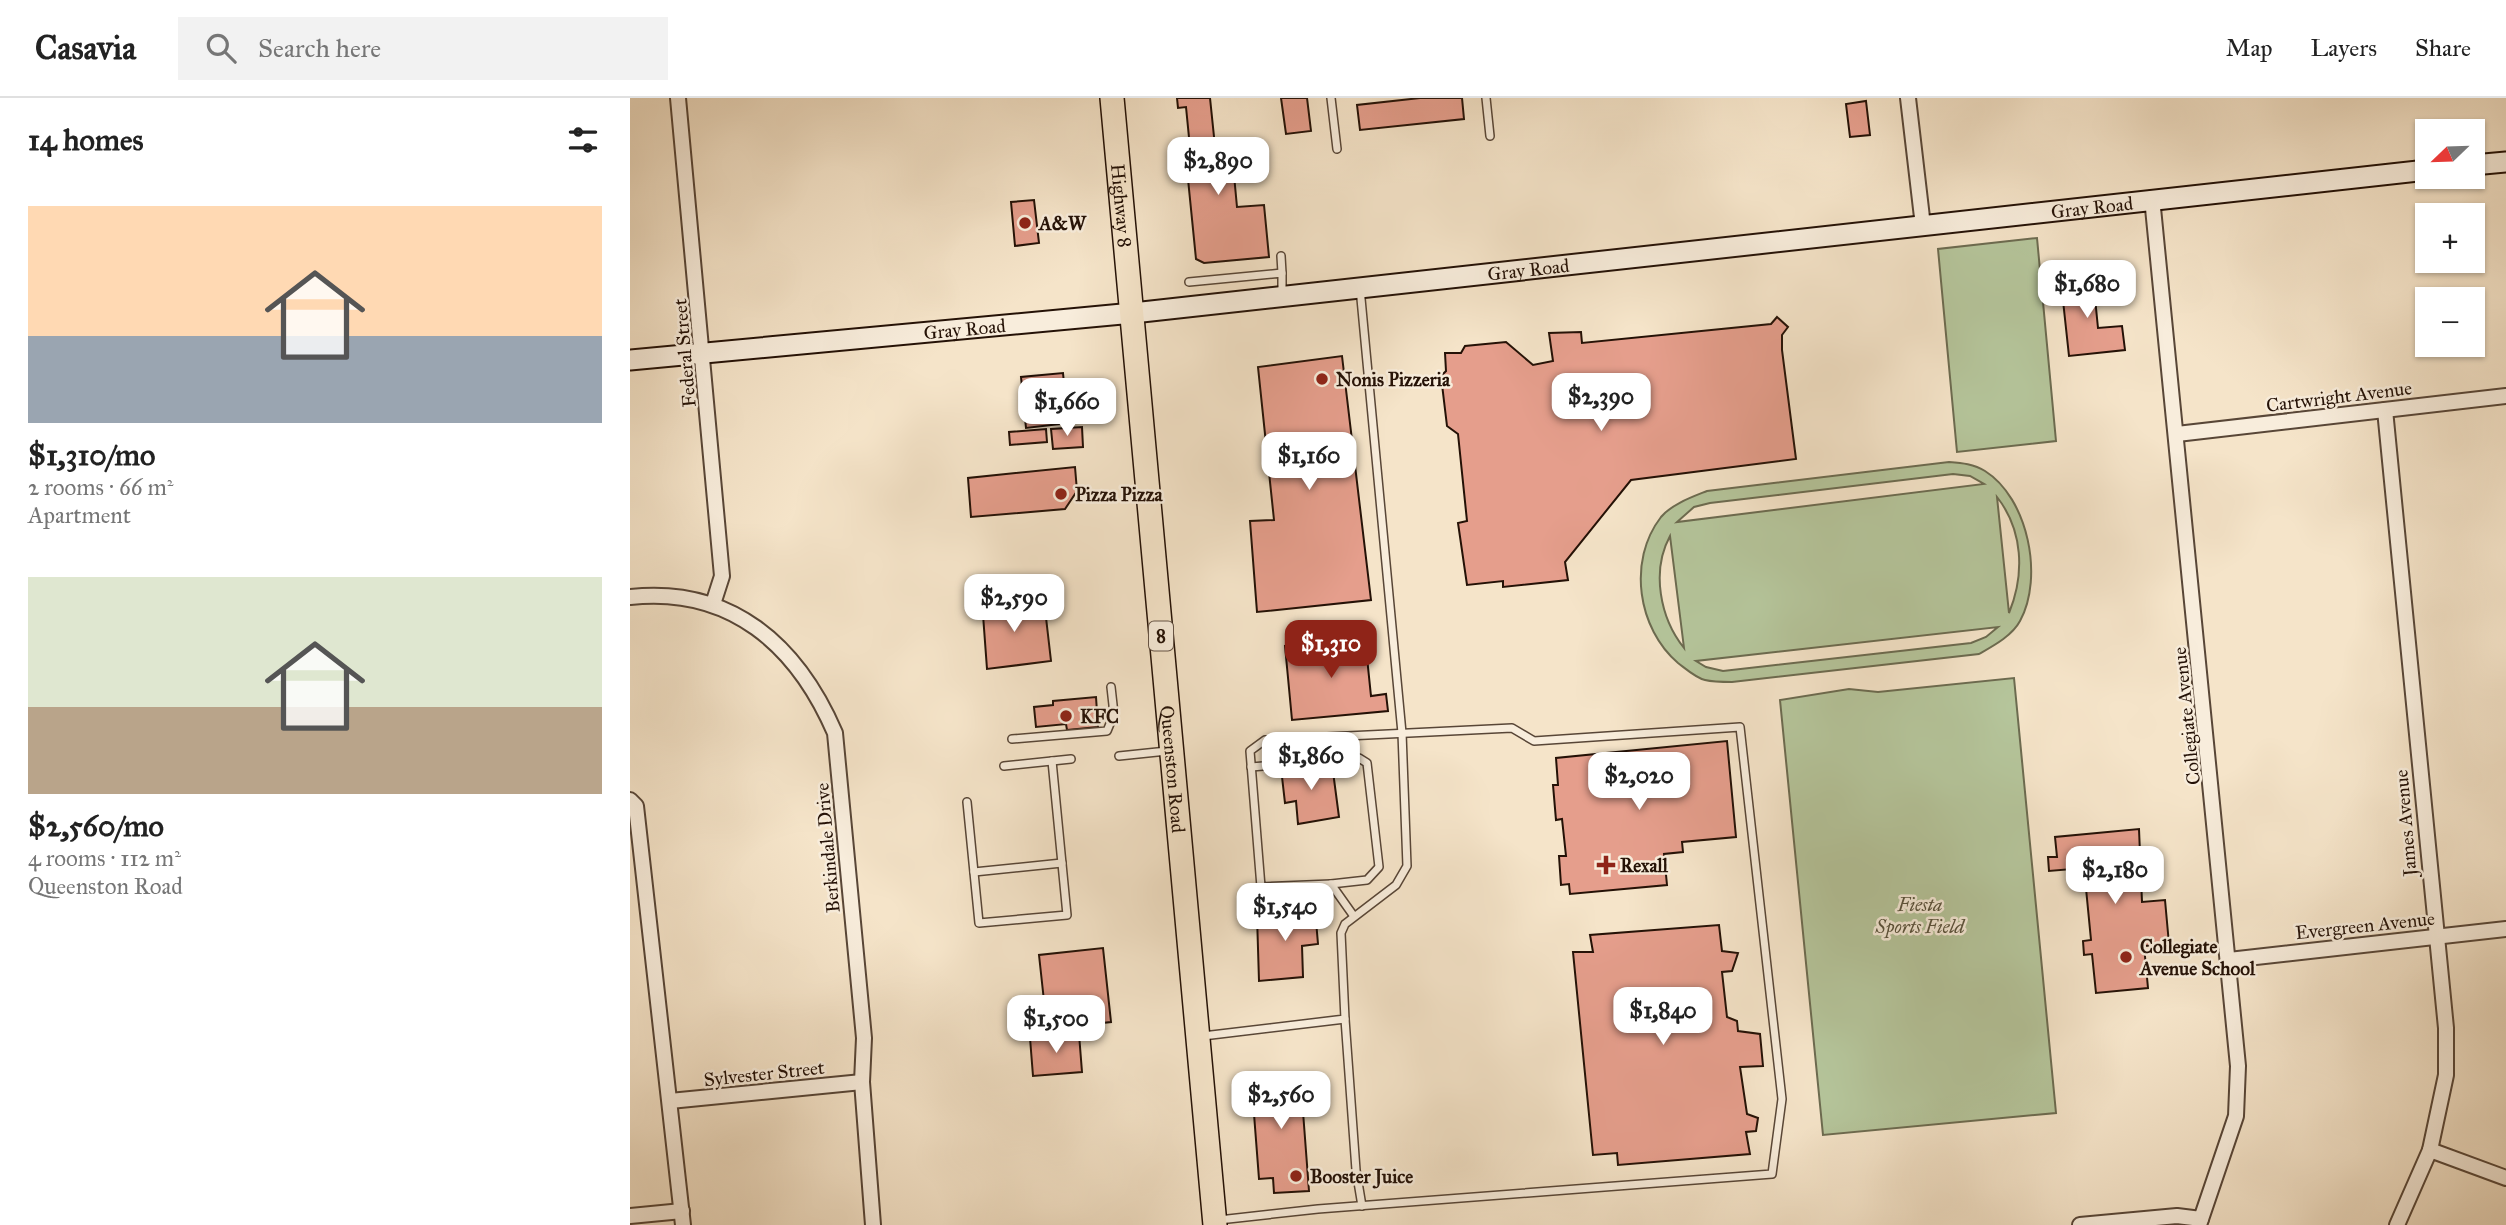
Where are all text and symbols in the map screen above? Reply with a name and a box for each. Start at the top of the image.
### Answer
search box [178,17,668,80]
text: Casavia [35,28,136,68]
icon: search [202,29,240,67]
text: Search here [258,32,381,64]
text: Map [2226,33,2273,63]
text: Layers [2311,33,2377,63]
text: Share [2415,33,2471,63]
north arrow [2415,119,2485,189]
map controls [2415,119,2485,357]
icon: filters [564,121,602,159]
text: 14 homes [28,122,143,158]
pin: $2,890 [1161,138,1275,197]
text: $2,890 [1183,146,1253,174]
street label: Highway 8 [1106,163,1137,249]
street label: Gray Road [2050,192,2135,223]
button: + [2415,203,2485,273]
place label: A&W [1037,212,1087,235]
marker: A&W [1017,215,1033,231]
icon: home [252,252,378,378]
street label: Gray Road [1486,254,1571,286]
pin: $1,680 [2030,260,2144,320]
text: $1,680 [2054,269,2120,297]
button: − [2415,287,2485,357]
street label: Federal Street [668,297,701,408]
street label: Gray Road [923,314,1007,345]
place label: Nonis Pizzeria [1336,368,1451,391]
marker: Nonis Pizzeria [1314,371,1330,387]
pin: $2,390 [1544,374,1658,433]
street label: Cartwright Avenue [2265,376,2414,418]
pin: $1,660 [1010,378,1124,438]
text: $2,390 [1568,382,1634,410]
text: $1,660 [1034,387,1100,415]
pin: $1,160 [1252,432,1366,492]
text: $1,310/mo [28,437,155,473]
text: $1,160 [1277,441,1341,469]
text: 2 rooms · 66 m² [28,473,173,501]
place label: Pizza Pizza [1075,483,1163,506]
marker: Pizza Pizza [1053,486,1069,502]
text: Apartment [28,501,131,529]
pin: $2,590 [957,574,1071,634]
text: $2,590 [980,583,1048,611]
pin: $1,310 [1274,620,1388,680]
road number: 8 [1149,622,1173,650]
icon: home [252,623,378,749]
text: $1,310 [1301,629,1361,657]
street label: Collegiate Avenue [2168,646,2206,786]
street label: Queenston Road [1156,704,1190,834]
place label: KFC [1080,705,1119,728]
marker: KFC [1058,708,1074,724]
pin: $1,860 [1254,732,1368,792]
text: $1,860 [1278,741,1344,769]
pin: $2,020 [1582,752,1696,812]
text: $2,020 [1604,761,1674,789]
street label: James Avenue [2389,768,2423,879]
street label: Berkindale Drive [810,782,845,914]
text: $2,560/mo [28,808,164,844]
text: 4 rooms · 112 m² [28,844,181,872]
pin: $2,180 [2058,846,2172,906]
place label: Rexall [1620,854,1669,877]
text: $2,180 [2082,855,2148,883]
marker: Rexall [1598,857,1614,873]
text: Queenston Road [28,872,183,900]
pin: $1,540 [1228,884,1342,943]
text: $1,540 [1253,892,1317,920]
park label: Fiesta Sports Field [1875,893,1966,939]
street label: Evergreen Avenue [2294,907,2436,945]
place label: Collegiate Avenue School [2138,935,2256,980]
marker: Collegiate Avenue School [2118,949,2134,965]
pin: $1,840 [1606,988,1720,1047]
pin: $1,500 [999,996,1113,1055]
text: $1,840 [1629,996,1697,1024]
text: $1,500 [1023,1004,1089,1032]
street label: Sylvester Street [703,1056,826,1091]
pin: $2,560 [1224,1072,1338,1131]
text: $2,560 [1247,1080,1315,1108]
place label: Booster Juice [1310,1165,1413,1189]
marker: Booster Juice [1288,1168,1304,1184]

